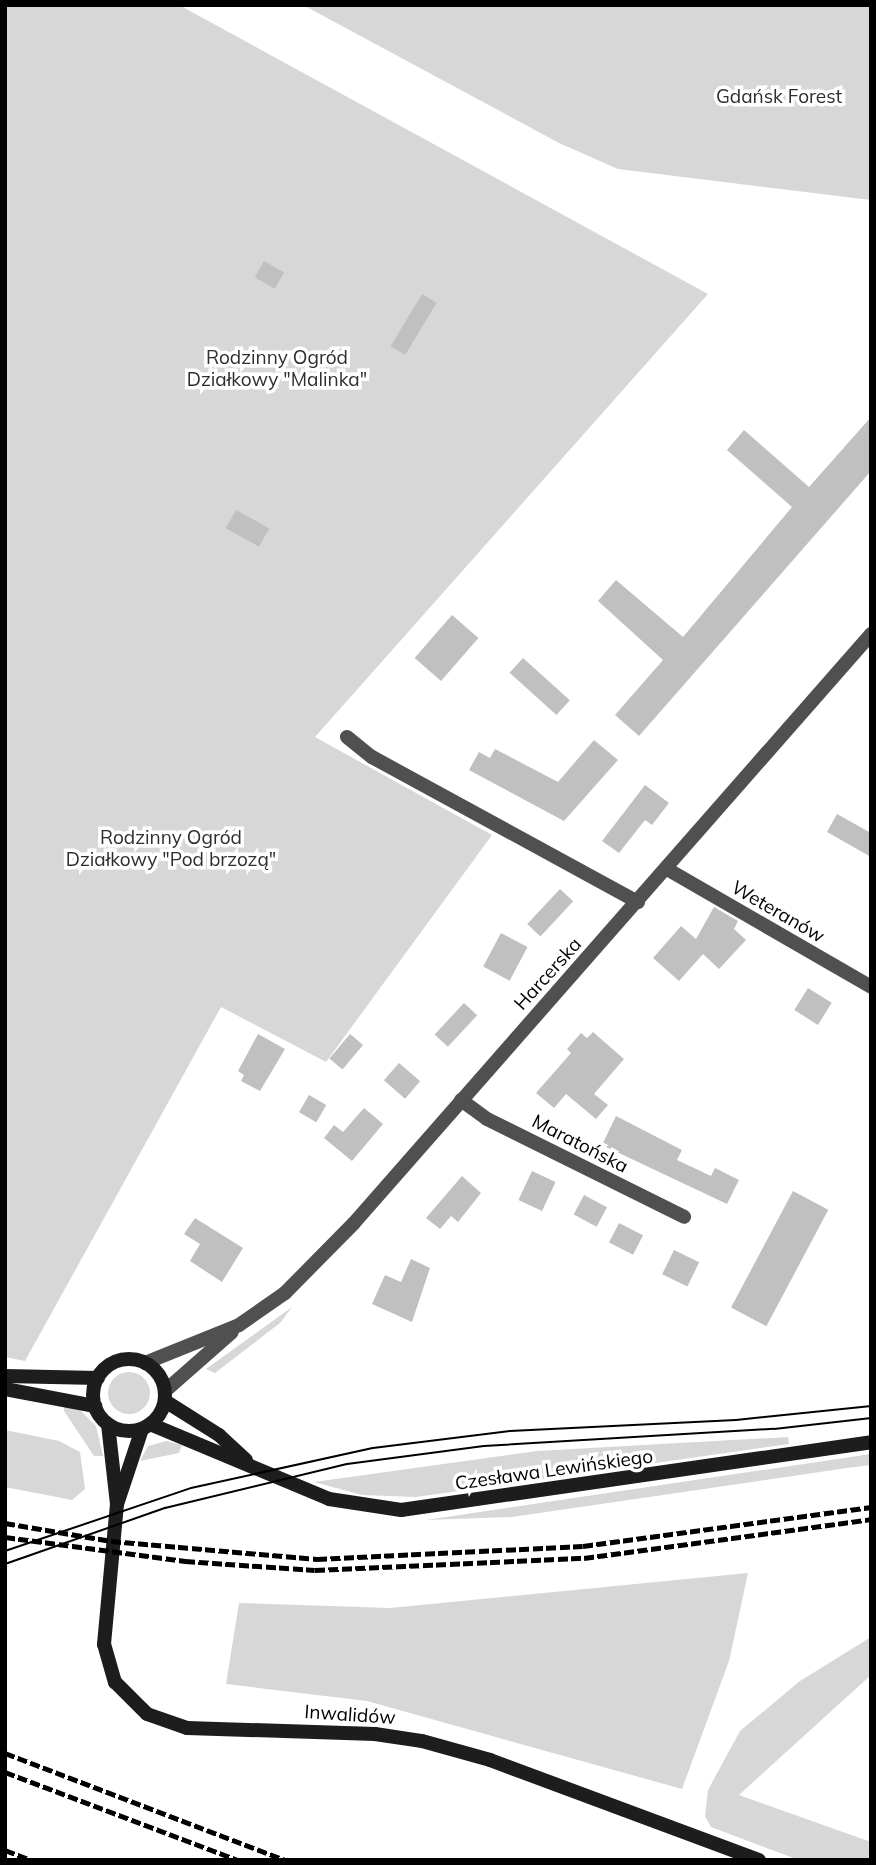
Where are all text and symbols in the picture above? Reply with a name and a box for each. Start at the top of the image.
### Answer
park label: Gdańsk Forest [716,86,842,108]
park label: Rodzinny Ogród Działkowy "Malinka" [187,347,367,391]
park label: Rodzinny Ogród Działkowy "Pod brzozą" [66,827,276,871]
street label: Weteranów [727,876,829,948]
street label: Harcerska [510,933,586,1015]
street label: Maratońska [528,1110,632,1178]
street label: Czesława Lewińskiego [454,1445,654,1495]
street label: Inwalidów [304,1700,396,1730]

